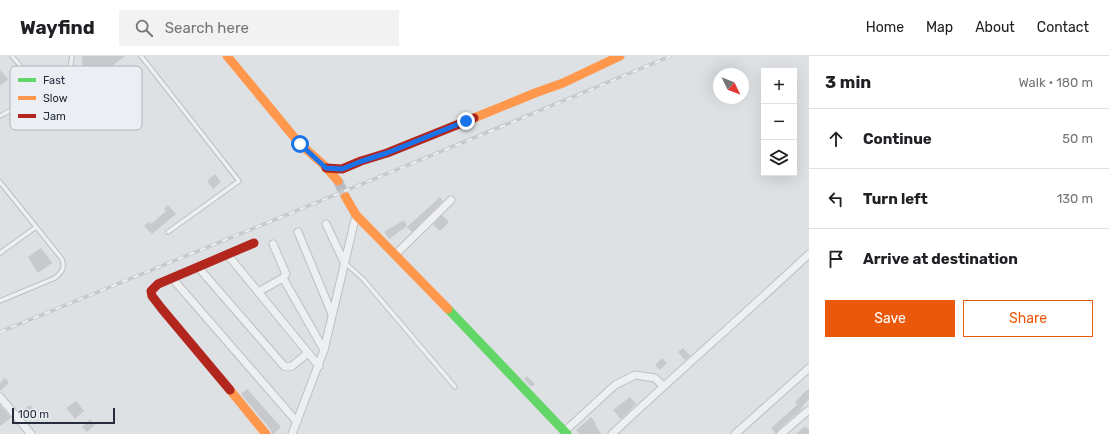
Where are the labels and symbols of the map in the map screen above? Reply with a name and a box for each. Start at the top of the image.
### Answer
legend [10,66,142,130]
north arrow [713,68,749,104]
text: Fast [43,74,66,87]
text: Slow [43,92,68,105]
text: Jam [43,110,66,123]
route end [457,112,475,130]
route start [291,135,309,153]
scale bar [12,406,115,425]

